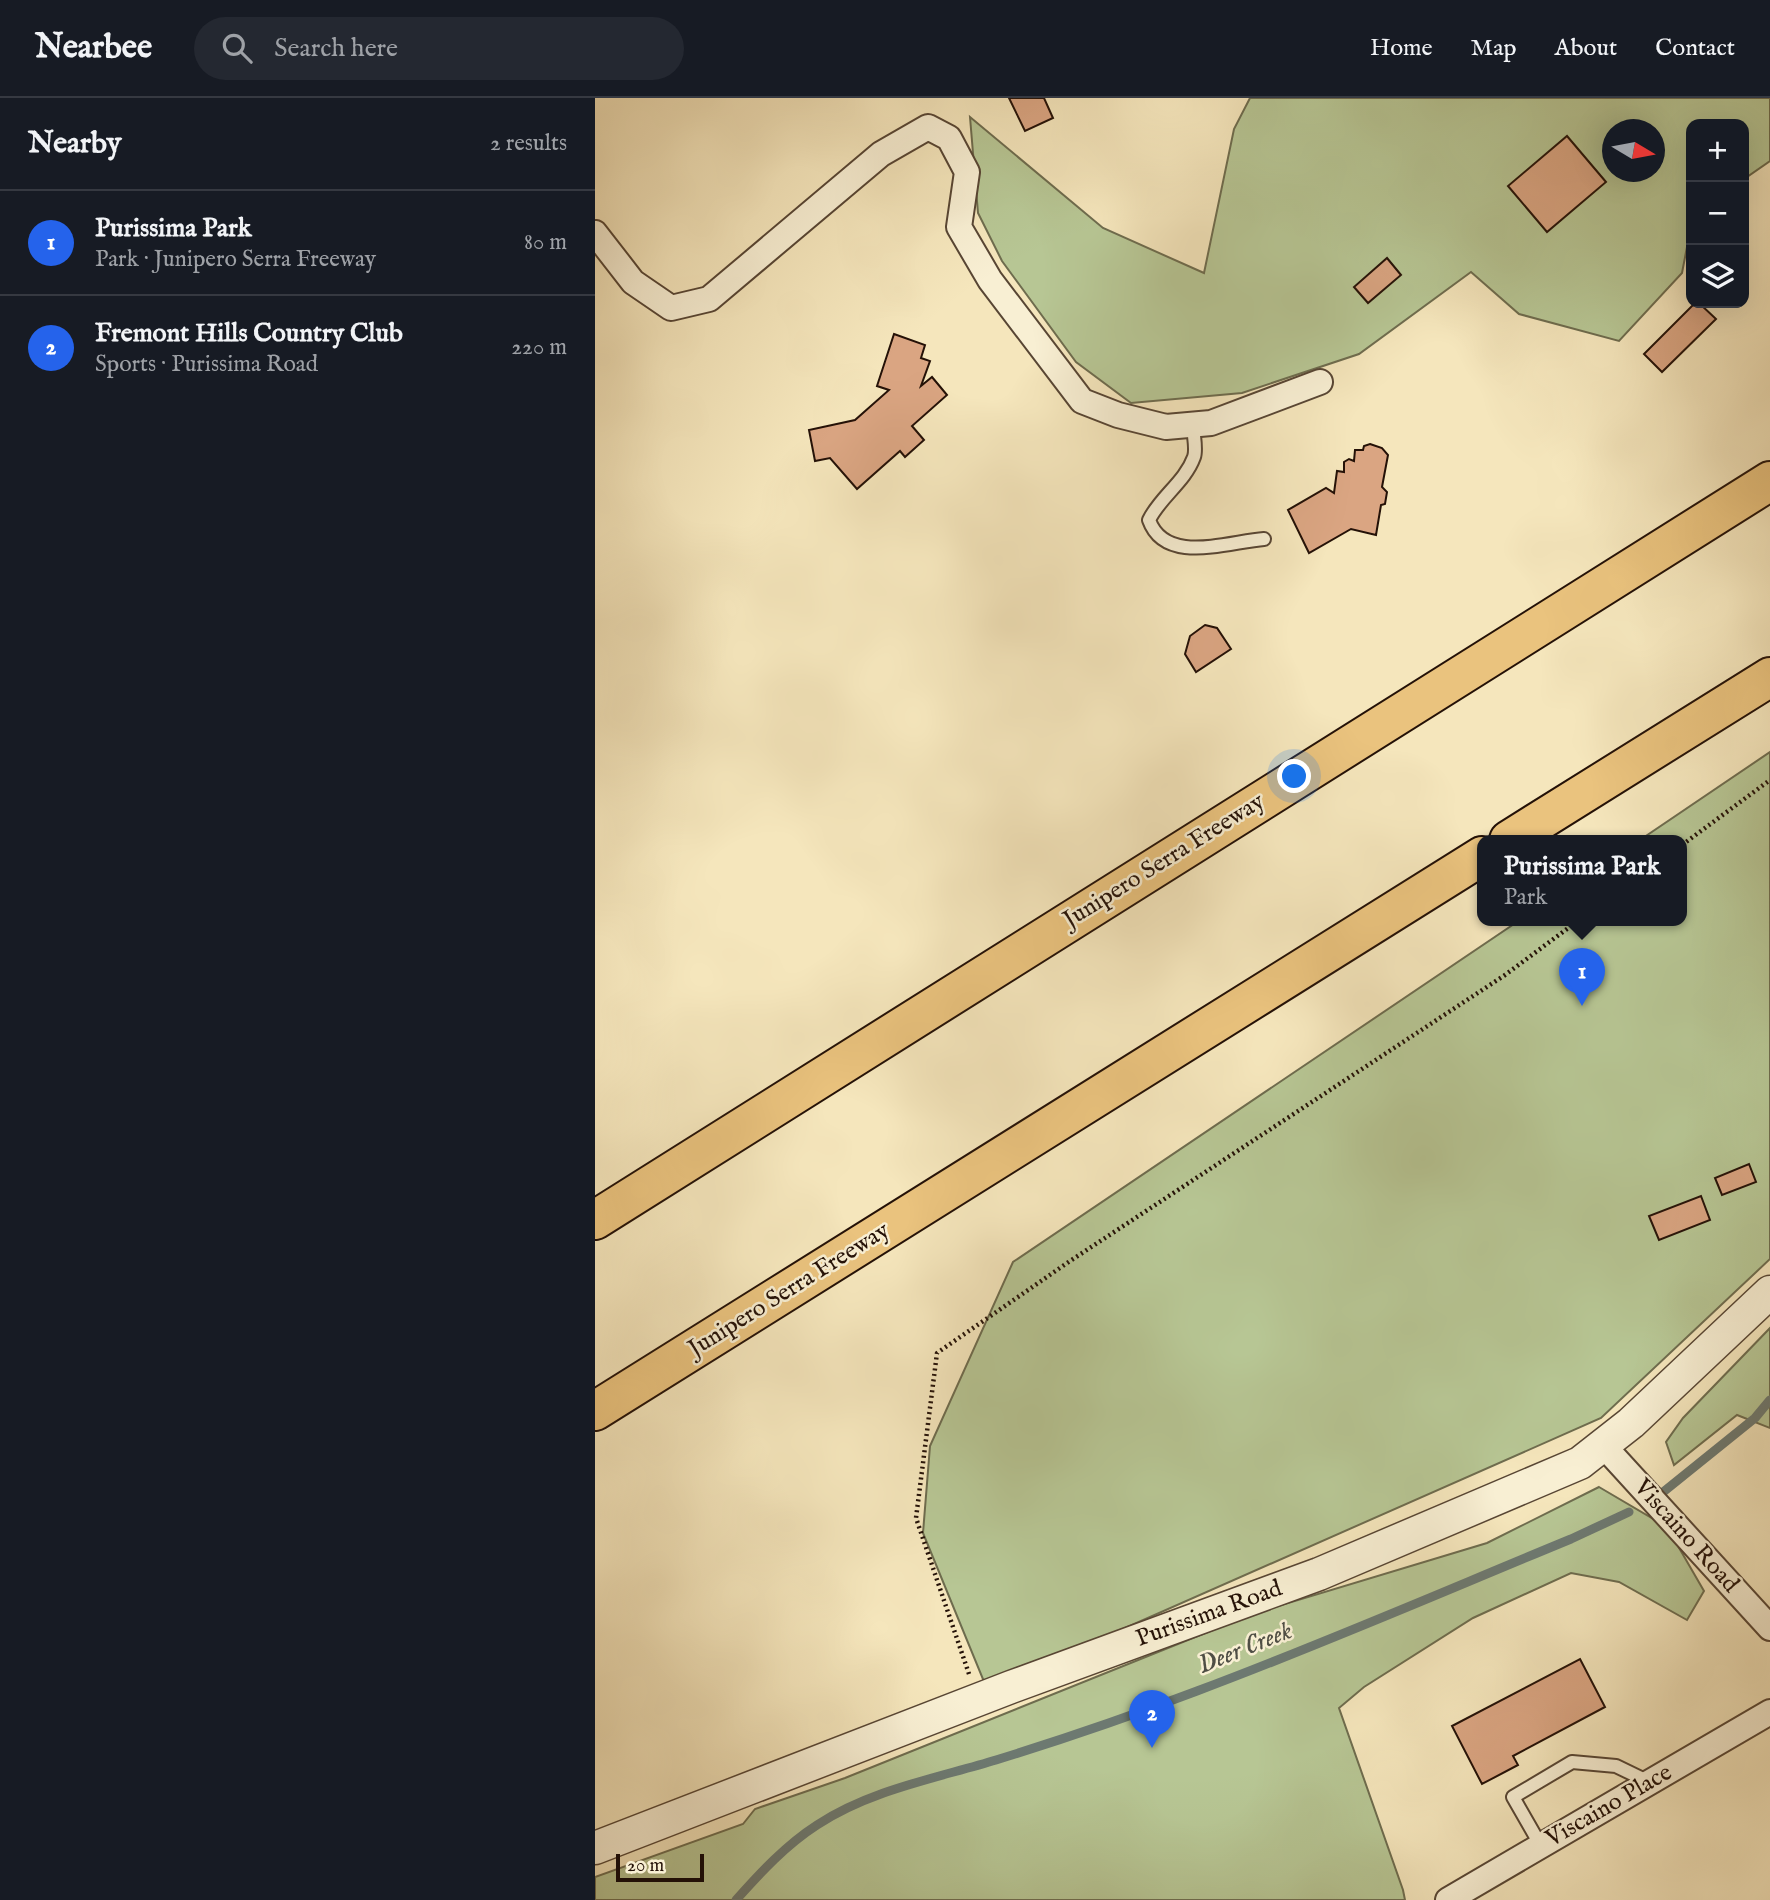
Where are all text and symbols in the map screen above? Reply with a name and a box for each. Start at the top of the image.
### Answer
search box [194,17,684,80]
text: Nearbee [35,27,152,69]
icon: search [218,29,256,67]
text: Search here [274,32,398,65]
text: Home [1370,33,1433,64]
text: Map [1471,33,1517,64]
text: About [1555,33,1617,64]
text: Contact [1655,33,1735,64]
north arrow [1602,119,1665,182]
map controls [1686,119,1749,308]
button: + [1686,119,1749,182]
text: Nearby [28,125,121,163]
text: 2 results [490,129,567,158]
button: − [1686,182,1749,245]
text: Purissima Park [95,212,252,245]
text: 1 [47,228,55,257]
text: 80 m [524,228,567,257]
text: Park · Junipero Serra Freeway [95,245,376,274]
button: layers [1686,245,1749,308]
text: Fremont Hills Country Club [95,317,403,350]
text: 2 [46,333,56,362]
text: 220 m [511,333,567,362]
text: Sports · Purissima Road [95,350,318,379]
your location [1277,759,1311,793]
street label: Junipero Serra Freeway [1055,786,1271,937]
popup [1477,835,1687,926]
text: Purissima Park [1504,850,1660,883]
text: Park [1504,883,1547,912]
pin: 1 [1559,948,1605,1006]
street label: Junipero Serra Freeway [680,1215,896,1366]
street label: Viscaino Road [1626,1472,1745,1600]
street label: Purissima Road [1132,1573,1286,1655]
water label: Deer Creek [1193,1614,1298,1682]
pin: 2 [1129,1690,1175,1748]
street label: Viscaino Place [1539,1757,1678,1855]
scale bar [616,1851,703,1883]
text: 20 m [627,1854,664,1878]

